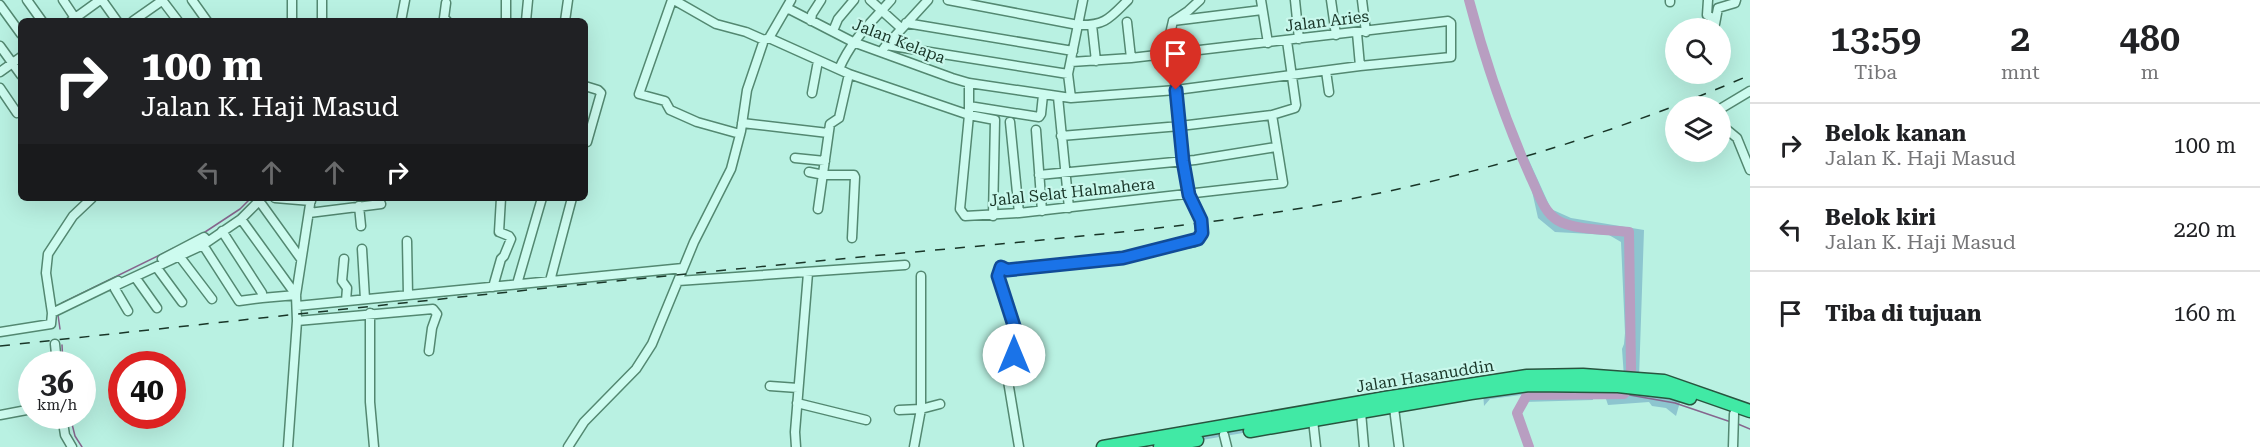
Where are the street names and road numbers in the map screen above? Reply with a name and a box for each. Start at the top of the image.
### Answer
street label: Jalan Aries [1284,6,1371,36]
street label: Jalan Kelapa [850,15,948,68]
street label: Jalal Selat Halmahera [988,174,1156,210]
street label: Jalan Hasanuddin [1355,356,1495,396]

